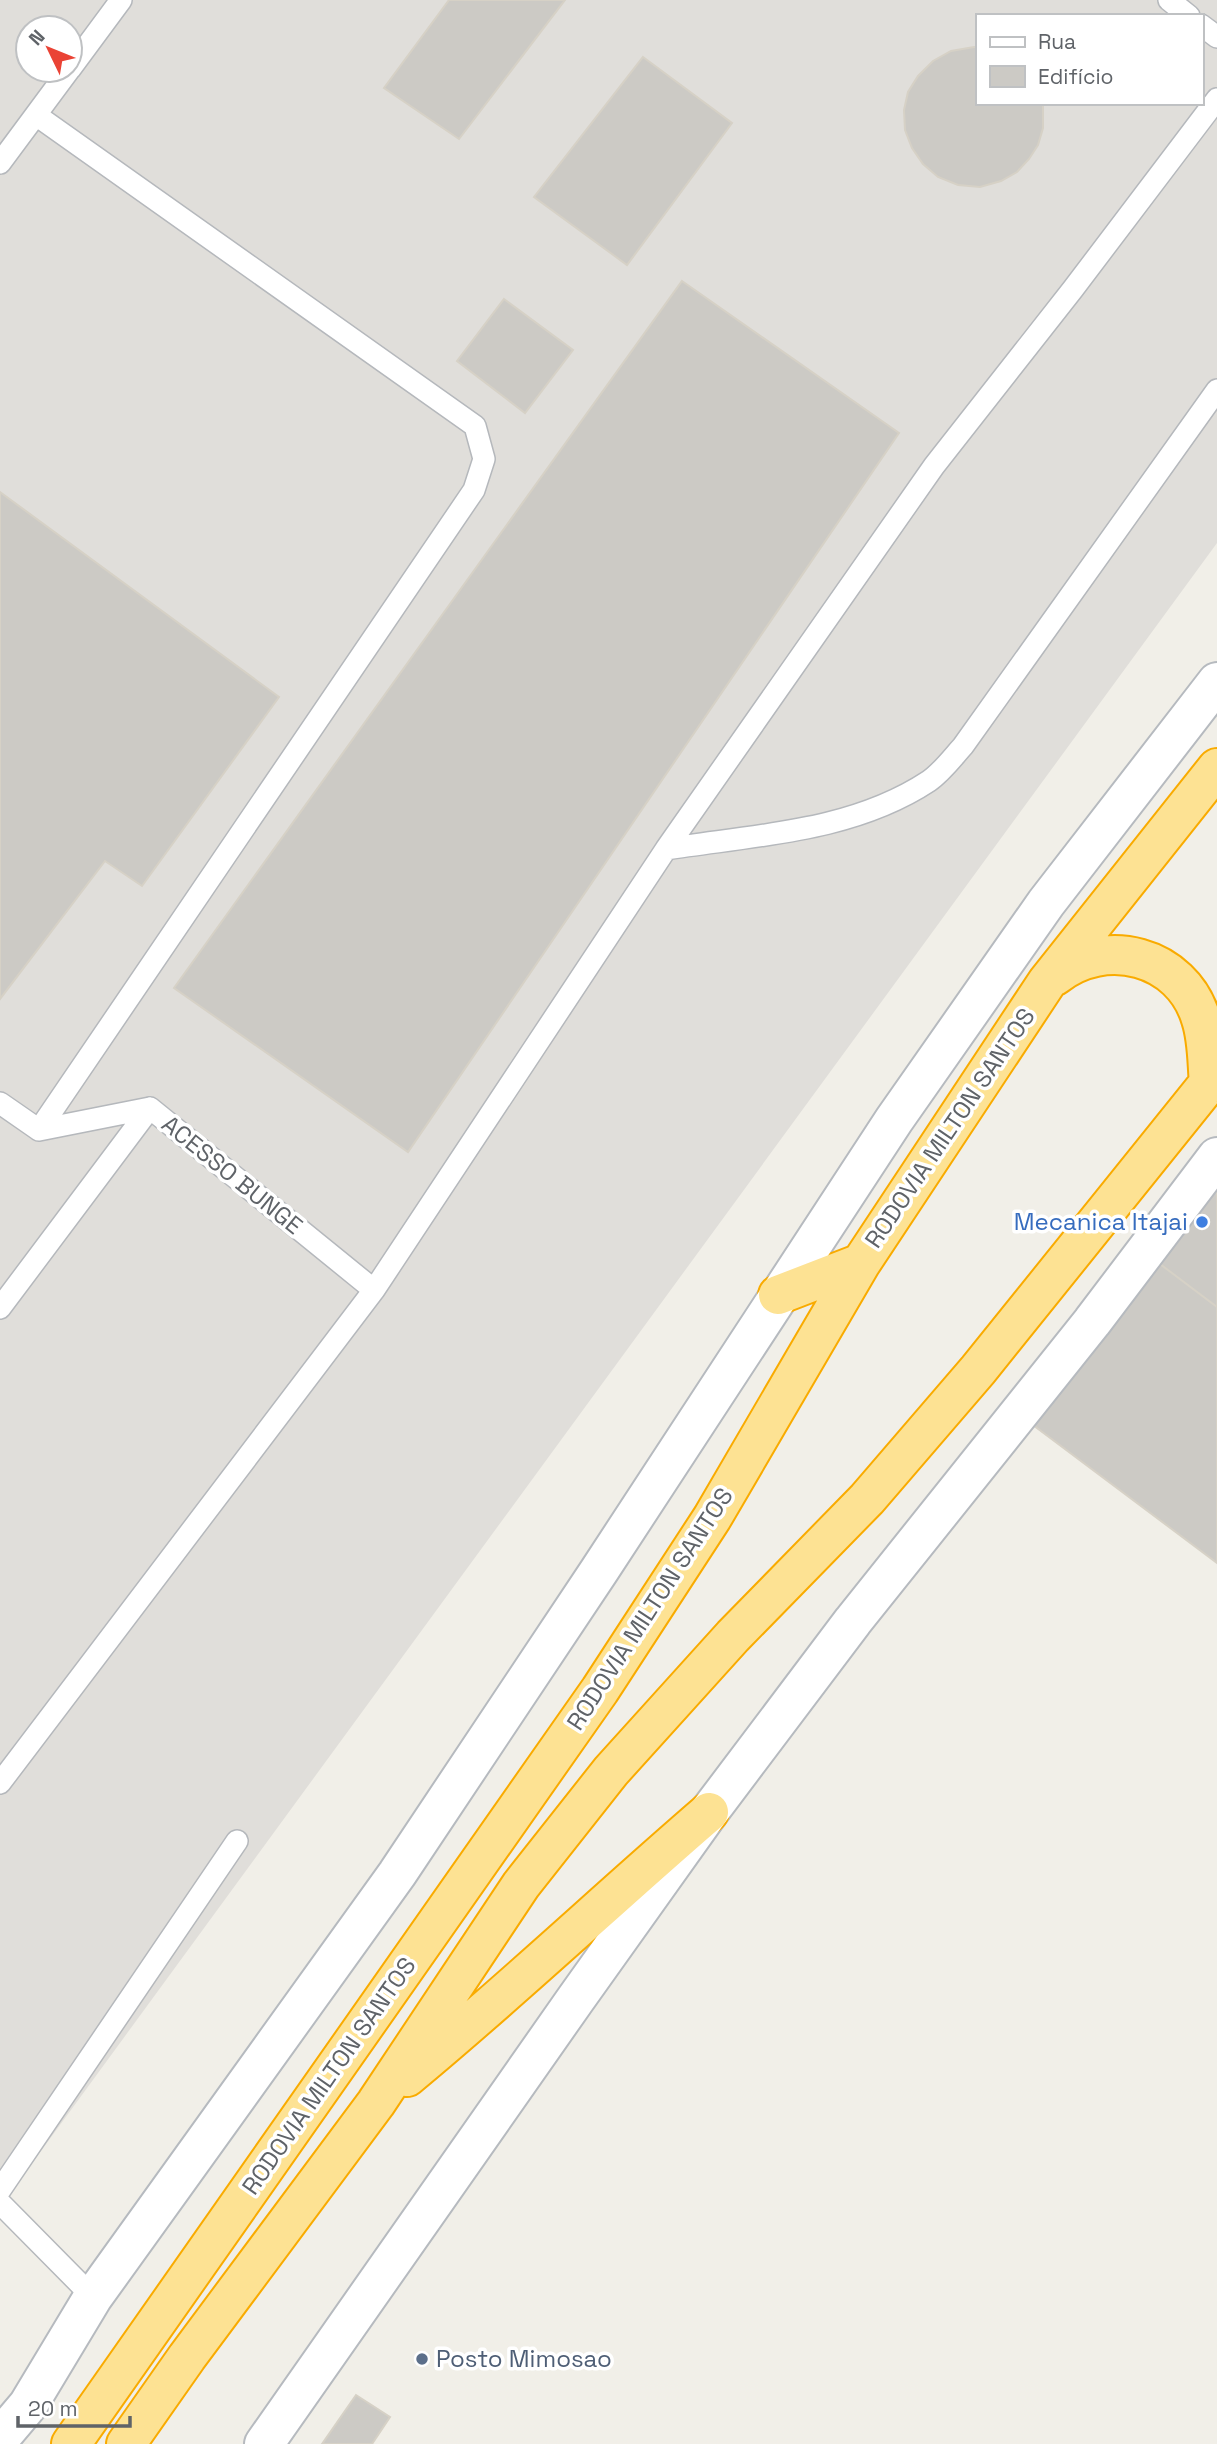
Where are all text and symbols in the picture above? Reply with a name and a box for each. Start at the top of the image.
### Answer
north arrow [14,14,84,84]
legend [976,14,1203,105]
text: N [23,25,50,51]
text: Rua [1038,28,1076,55]
text: Edifício [1038,63,1114,90]
street label: RODOVIA MILTON SANTOS [858,1002,1042,1254]
street label: ACESSO BUNGE [155,1108,309,1241]
place label: Mecanica Itajai [1014,1206,1188,1237]
marker: Mecanica Itajai [1194,1214,1210,1230]
street label: RODOVIA MILTON SANTOS [560,1482,740,1736]
street label: RODOVIA MILTON SANTOS [235,1951,422,2200]
place label: Posto Mimosao [436,2343,612,2374]
marker: Posto Mimosao [414,2351,430,2367]
scale bar [18,2384,130,2428]
text: 20 m [28,2395,78,2422]

